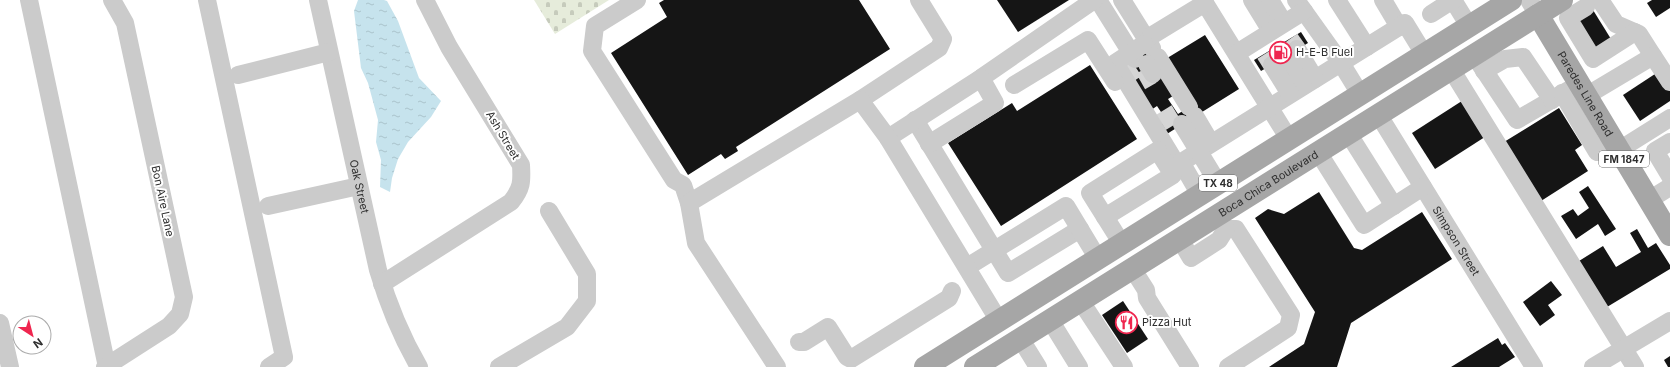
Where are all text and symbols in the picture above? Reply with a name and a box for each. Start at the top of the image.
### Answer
fuel station icon: H-E-B Fuel [1268,39,1294,65]
place label: H-E-B Fuel [1296,45,1353,59]
street label: Paredes Line Road [1554,49,1616,139]
street label: Ash Street [483,108,523,162]
street label: Boca Chica Boulevard [1216,147,1321,220]
road number: FM 1847 [1599,151,1649,167]
street label: Oak Street [347,158,372,215]
street label: Bon Aire Lane [149,164,177,238]
road number: TX 48 [1199,175,1237,191]
street label: Simpson Street [1429,203,1483,279]
restaurant icon: Pizza Hut [1113,309,1139,335]
north arrow [12,315,52,355]
place label: Pizza Hut [1142,315,1192,329]
text: N [30,335,45,351]

